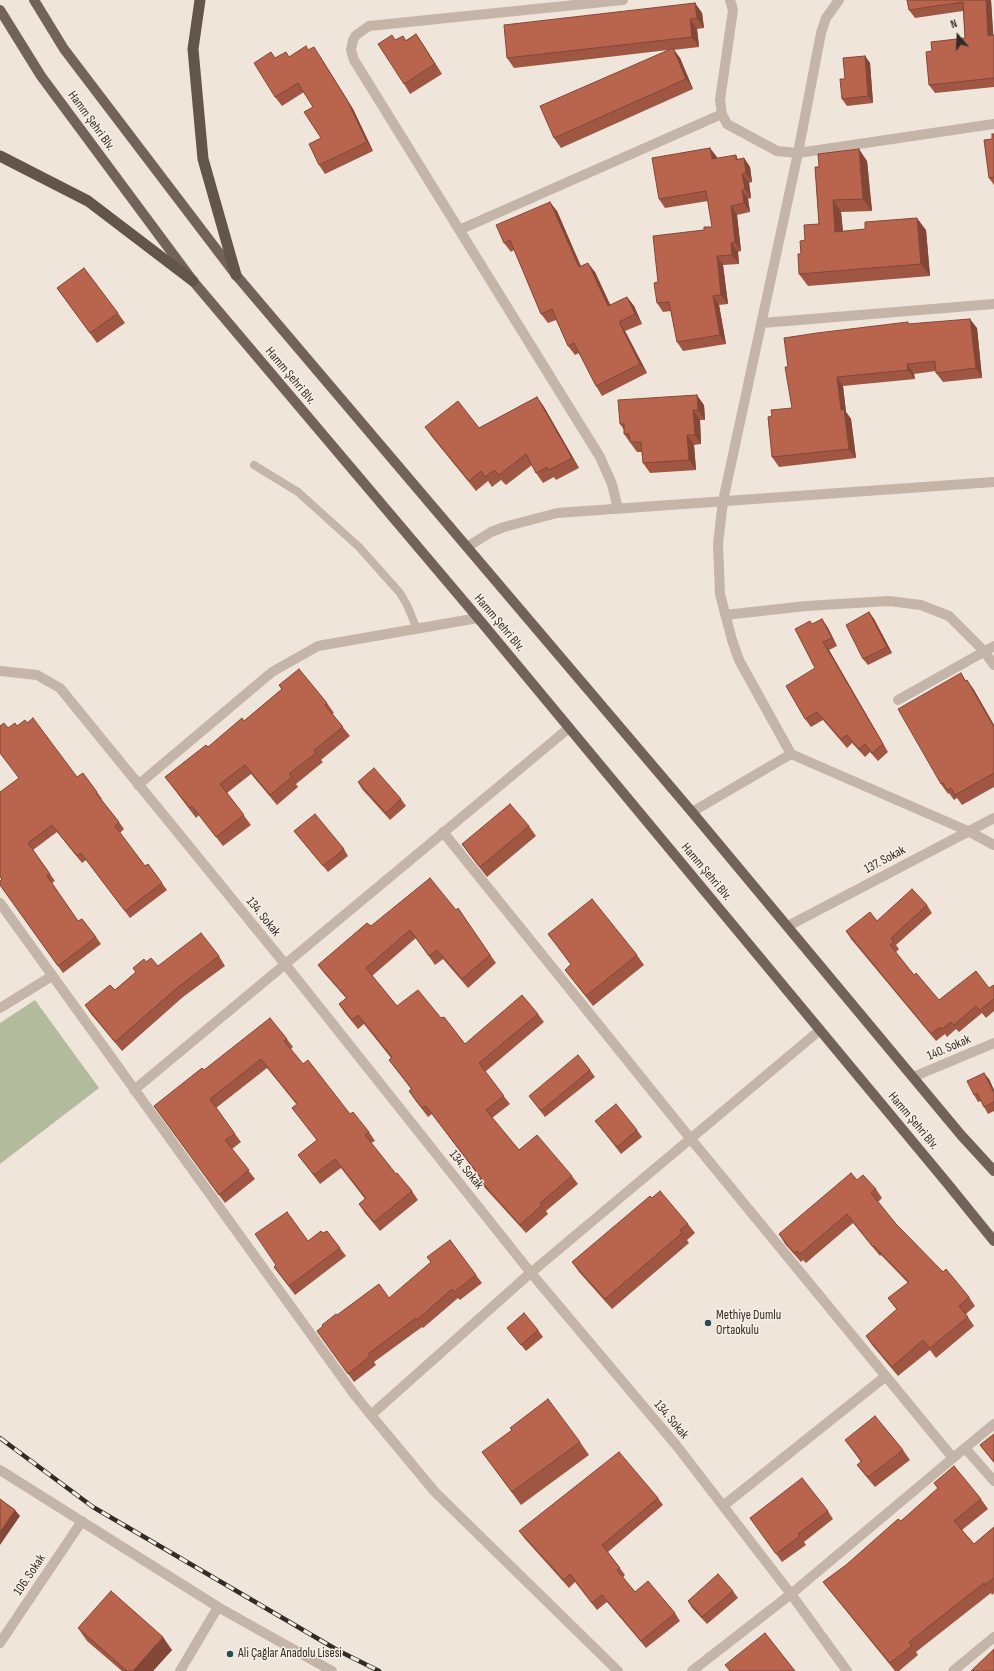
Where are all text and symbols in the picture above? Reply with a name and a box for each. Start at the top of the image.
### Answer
north arrow [938,16,978,56]
text: N [949,17,959,31]
street label: Hamm Şehri Blv. [64,88,118,154]
street label: Hamm Şehri Blv. [262,344,318,408]
street label: Hamm Şehri Blv. [471,591,527,655]
street label: Hamm Şehri Blv. [678,840,734,904]
street label: 137. Sokak [862,843,908,877]
street label: 134. Sokak [243,894,283,940]
street label: 140. Sokak [925,1032,973,1064]
street label: Hamm Şehri Blv. [885,1089,941,1153]
street label: 134. Sokak [446,1147,486,1193]
place label: Methiye Dumlu Ortaokulu [716,1308,781,1339]
marker: Methiye Dumlu Ortaokulu [703,1318,713,1328]
street label: 134. Sokak [650,1397,692,1443]
street label: 106. Sokak [11,1552,49,1598]
place label: Ali Çağlar Anadolu Lisesi [238,1646,342,1662]
marker: Ali Çağlar Anadolu Lisesi [225,1649,235,1659]

